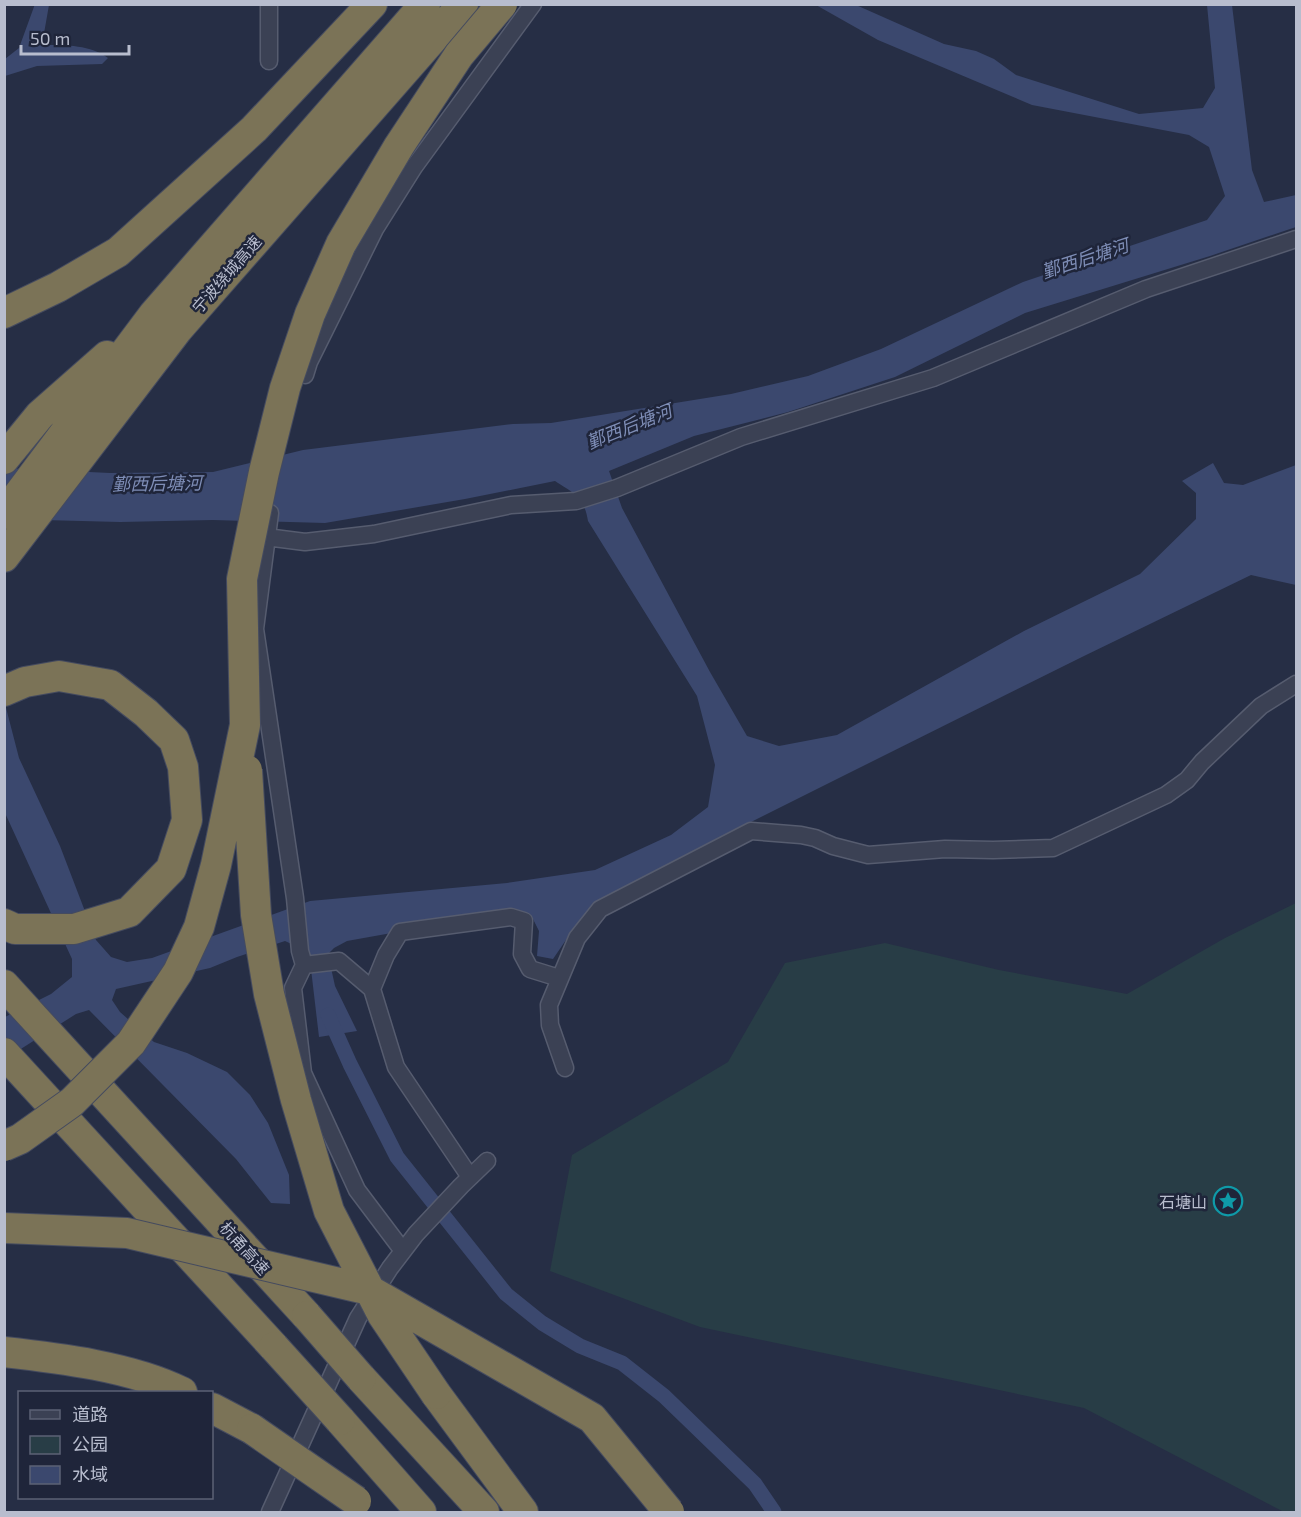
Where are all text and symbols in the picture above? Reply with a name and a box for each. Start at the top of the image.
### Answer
scale bar [21,18,129,56]
text: 50 m [30,27,70,49]
street label: 宁波绕城高速 [187,232,265,316]
water label: 鄞西后塘河 [1039,233,1134,282]
water label: 鄞西后塘河 [583,398,678,453]
water label: 鄞西后塘河 [112,471,205,495]
place icon: 石塘山 [1212,1185,1244,1217]
place label: 石塘山 [1159,1192,1207,1211]
street label: 杭甬高速 [217,1218,273,1278]
legend [18,1391,213,1499]
text: 道路 [72,1403,108,1425]
text: 公园 [72,1433,108,1455]
text: 水域 [72,1463,108,1485]

